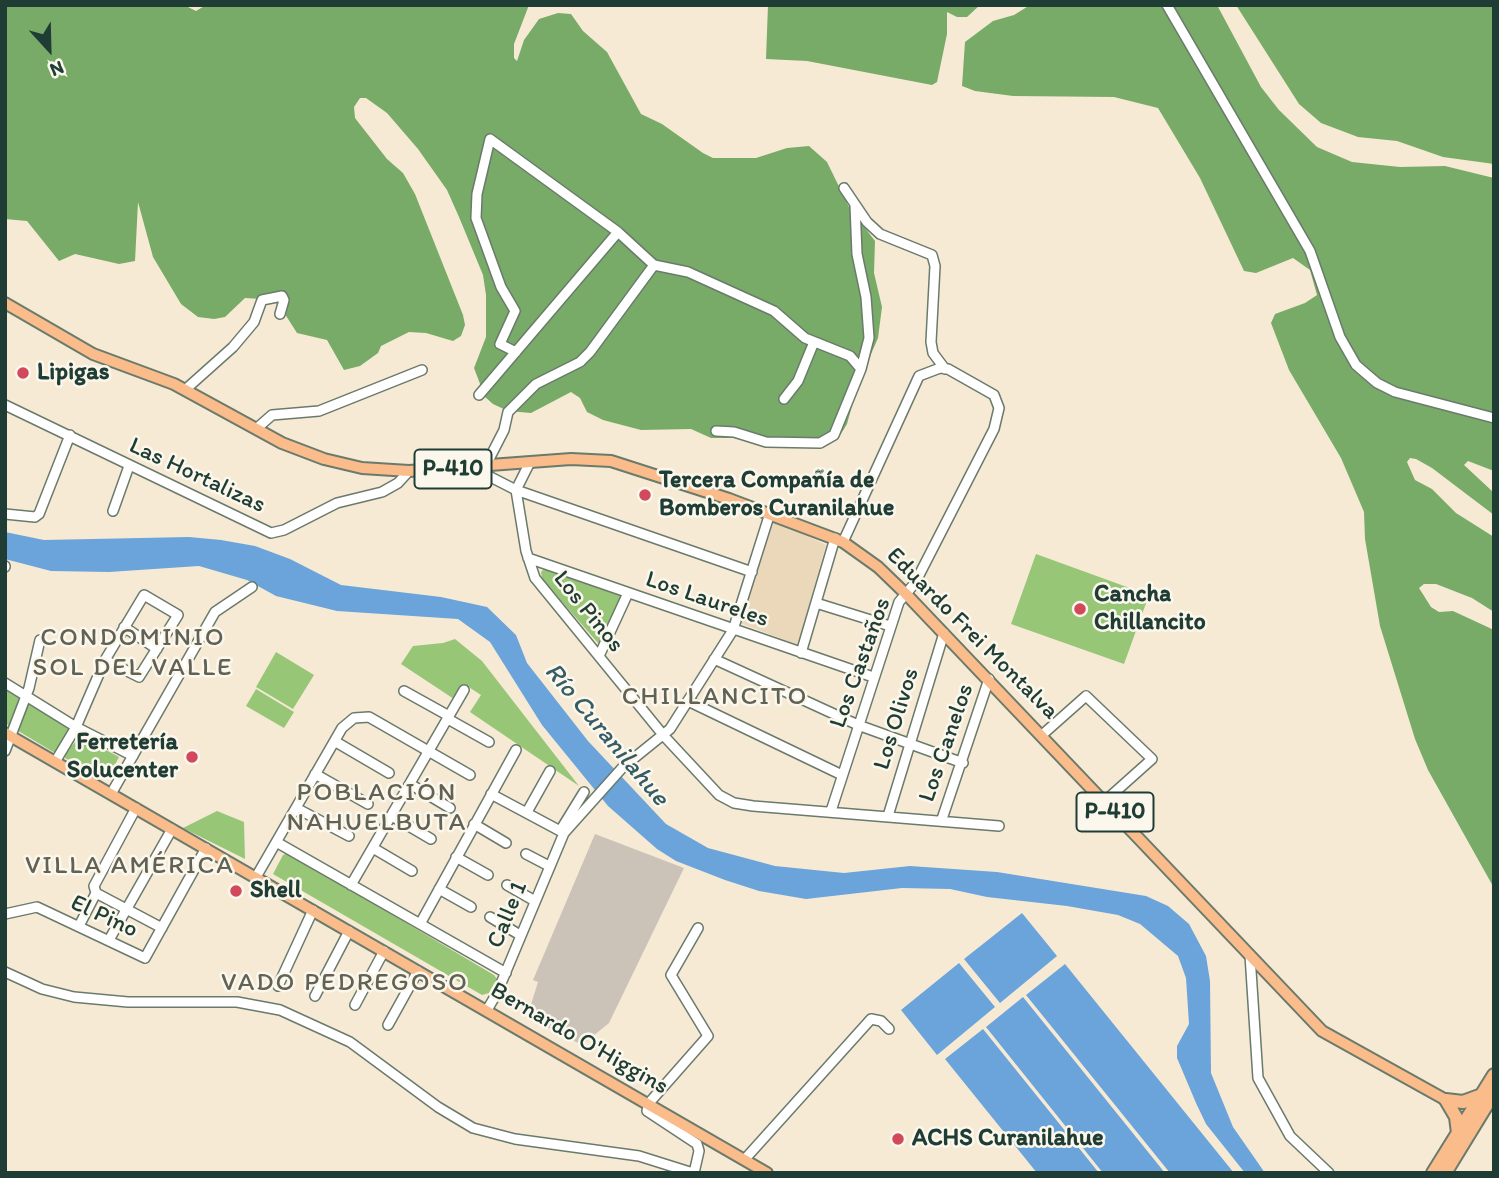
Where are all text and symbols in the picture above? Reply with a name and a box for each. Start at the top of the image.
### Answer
north arrow [14,14,84,84]
text: N [47,56,67,82]
place label: Lipigas [37,359,110,387]
marker: Lipigas [15,365,31,381]
street label: Las Hortalizas [124,432,270,520]
road number: P-410 [414,449,491,489]
place label: Tercera Compañía de Bomberos Curanilahue [659,467,894,523]
marker: Tercera Compañía de Bomberos Curanilahue [637,487,653,503]
street label: Eduardo Frei Montalva [880,542,1064,726]
street label: Los Pinos [546,565,630,659]
street label: Los Laureles [642,565,772,635]
place label: Cancha Chillancito [1094,581,1206,637]
street label: Los Castaños [824,594,898,732]
marker: Cancha Chillancito [1072,601,1088,617]
district label: CONDOMINIO SOL DEL VALLE [34,622,232,684]
water label: Río Curanilahue [537,657,675,813]
street label: Los Olivos [868,665,926,773]
street label: Los Canelos [913,680,981,806]
district label: CHILLANCITO [623,681,807,713]
place label: Ferretería Solucenter [67,729,178,785]
marker: Ferretería Solucenter [184,749,200,765]
district label: POBLACIÓN NAHUELBUTA [287,777,467,838]
road number: P-410 [1076,792,1154,832]
district label: VILLA AMÉRICA [28,850,232,882]
place label: Shell [250,877,301,905]
street label: Calle 1 [482,877,534,953]
marker: Shell [228,883,244,899]
street label: El Pino [66,889,142,945]
district label: VADO PEDREGOSO [223,967,467,999]
street label: Bernardo O'Higgins [485,976,673,1102]
place label: ACHS Curanilahue [912,1125,1104,1153]
marker: ACHS Curanilahue [890,1131,906,1147]

